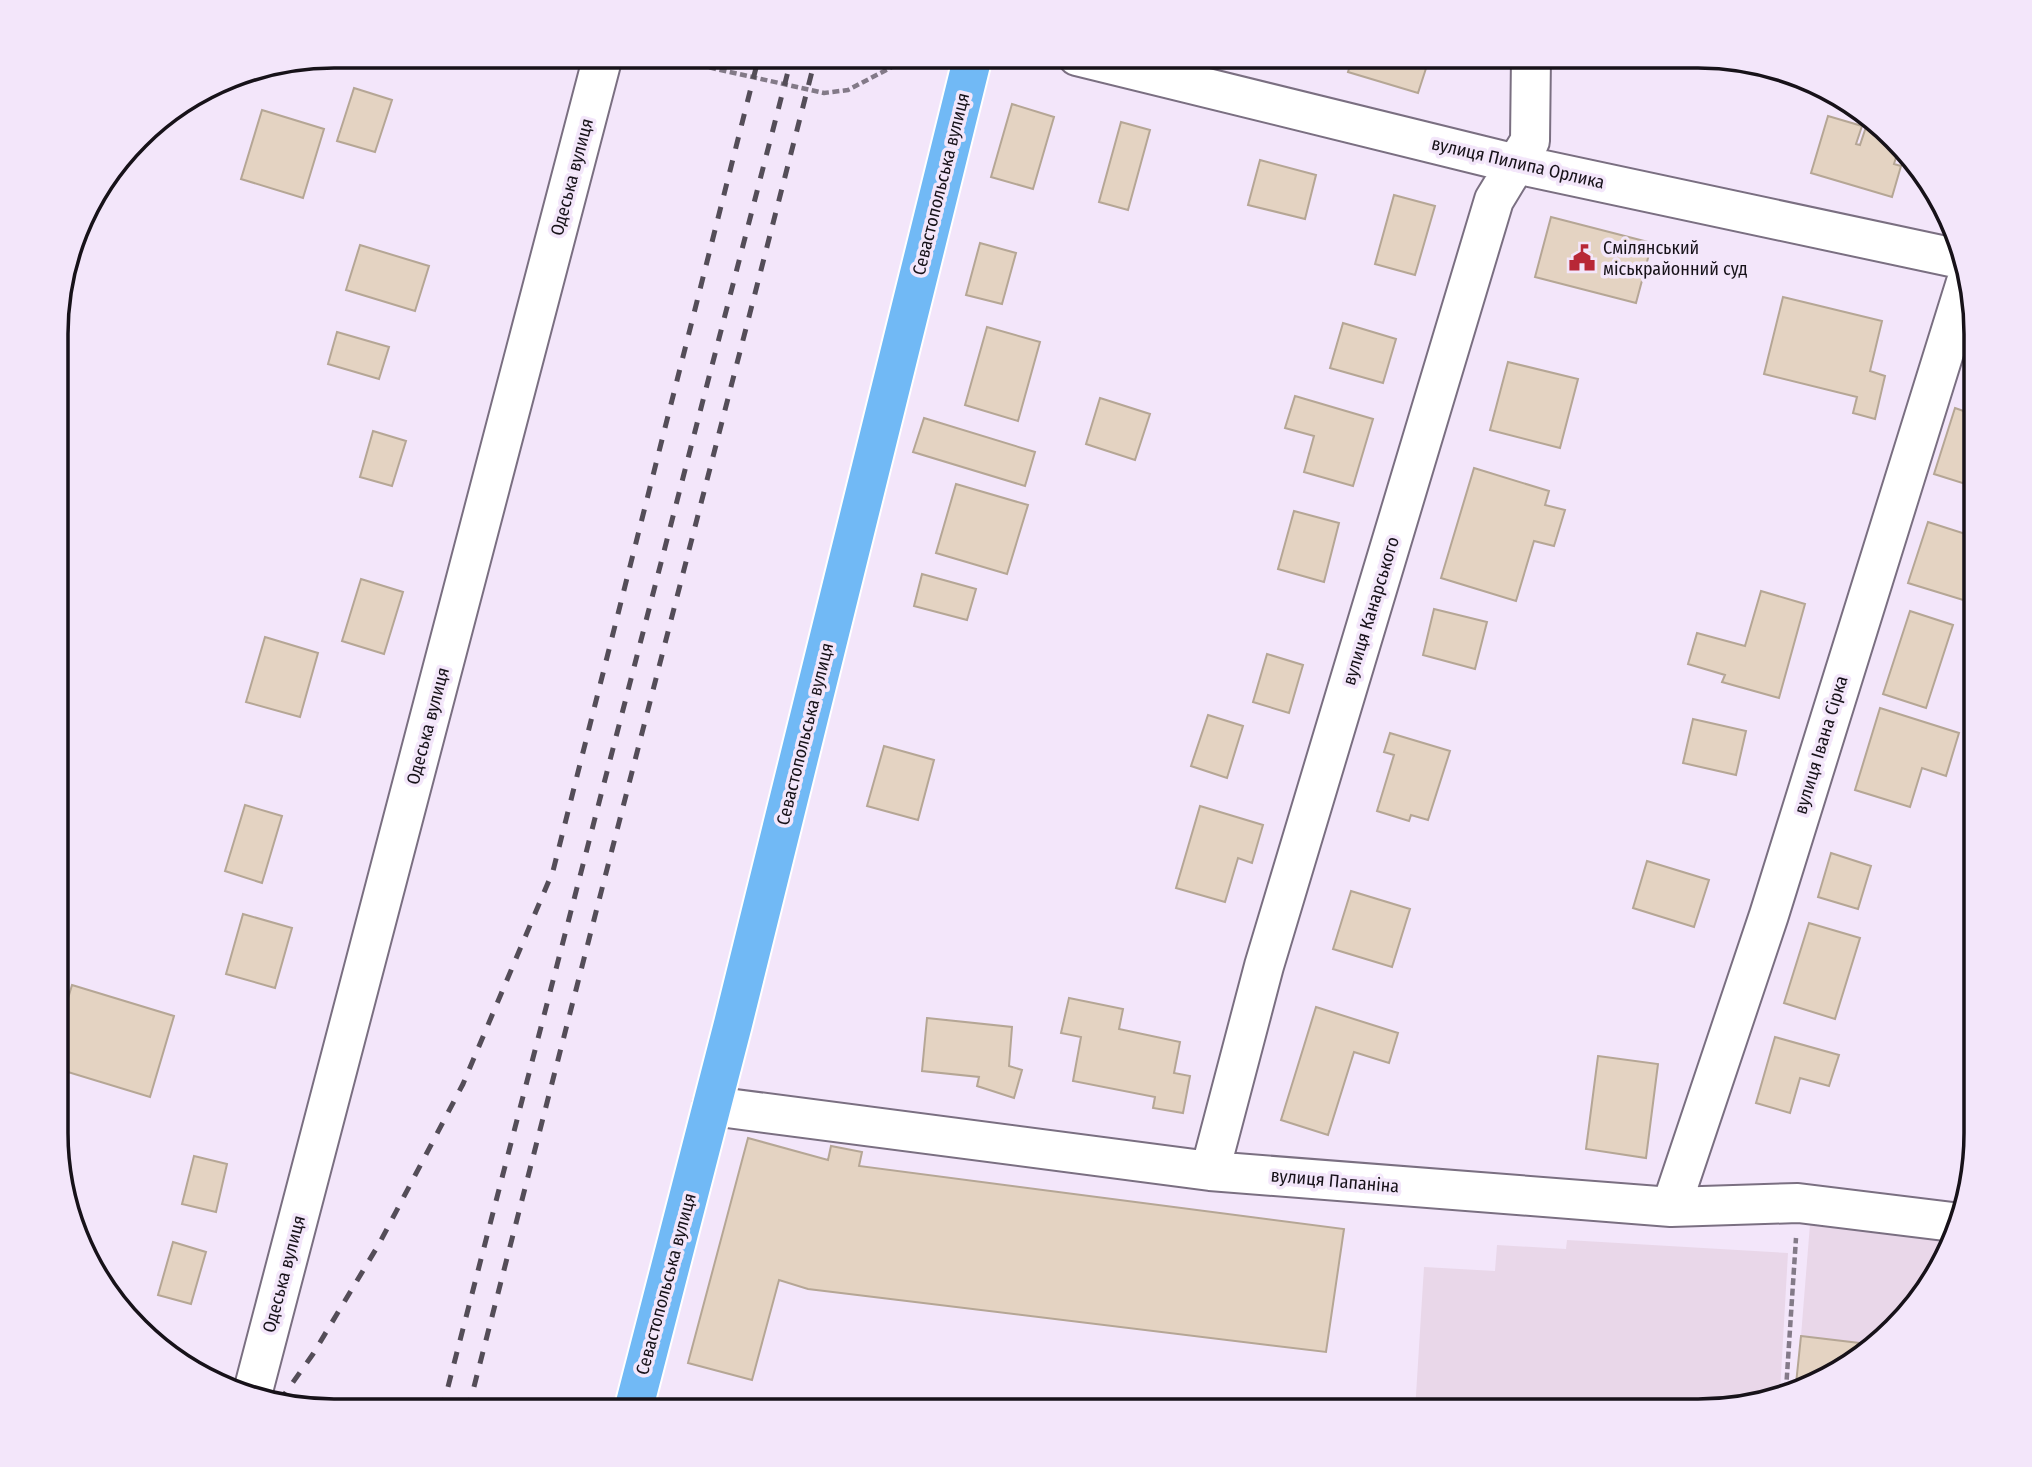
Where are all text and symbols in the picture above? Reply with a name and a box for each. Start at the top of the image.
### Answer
street label: Севастопольська вулиця [908,91,974,277]
street label: Одеська вулиця [546,116,598,238]
street label: вулиця Пилипа Орлика [1429,132,1607,194]
place label: Смілянський міськрайонний суд [1603,237,1748,280]
public building icon: Смілянський міськрайонний суд [1567,243,1597,273]
street label: вулиця Канарського [1338,534,1404,688]
street label: Севастопольська вулиця [772,641,838,827]
street label: Одеська вулиця [402,665,454,787]
street label: вулиця Івана Сірка [1789,673,1853,817]
street label: вулиця Папаніна [1270,1164,1400,1198]
street label: Севастопольська вулиця [631,1191,701,1377]
street label: Одеська вулиця [258,1213,310,1335]

